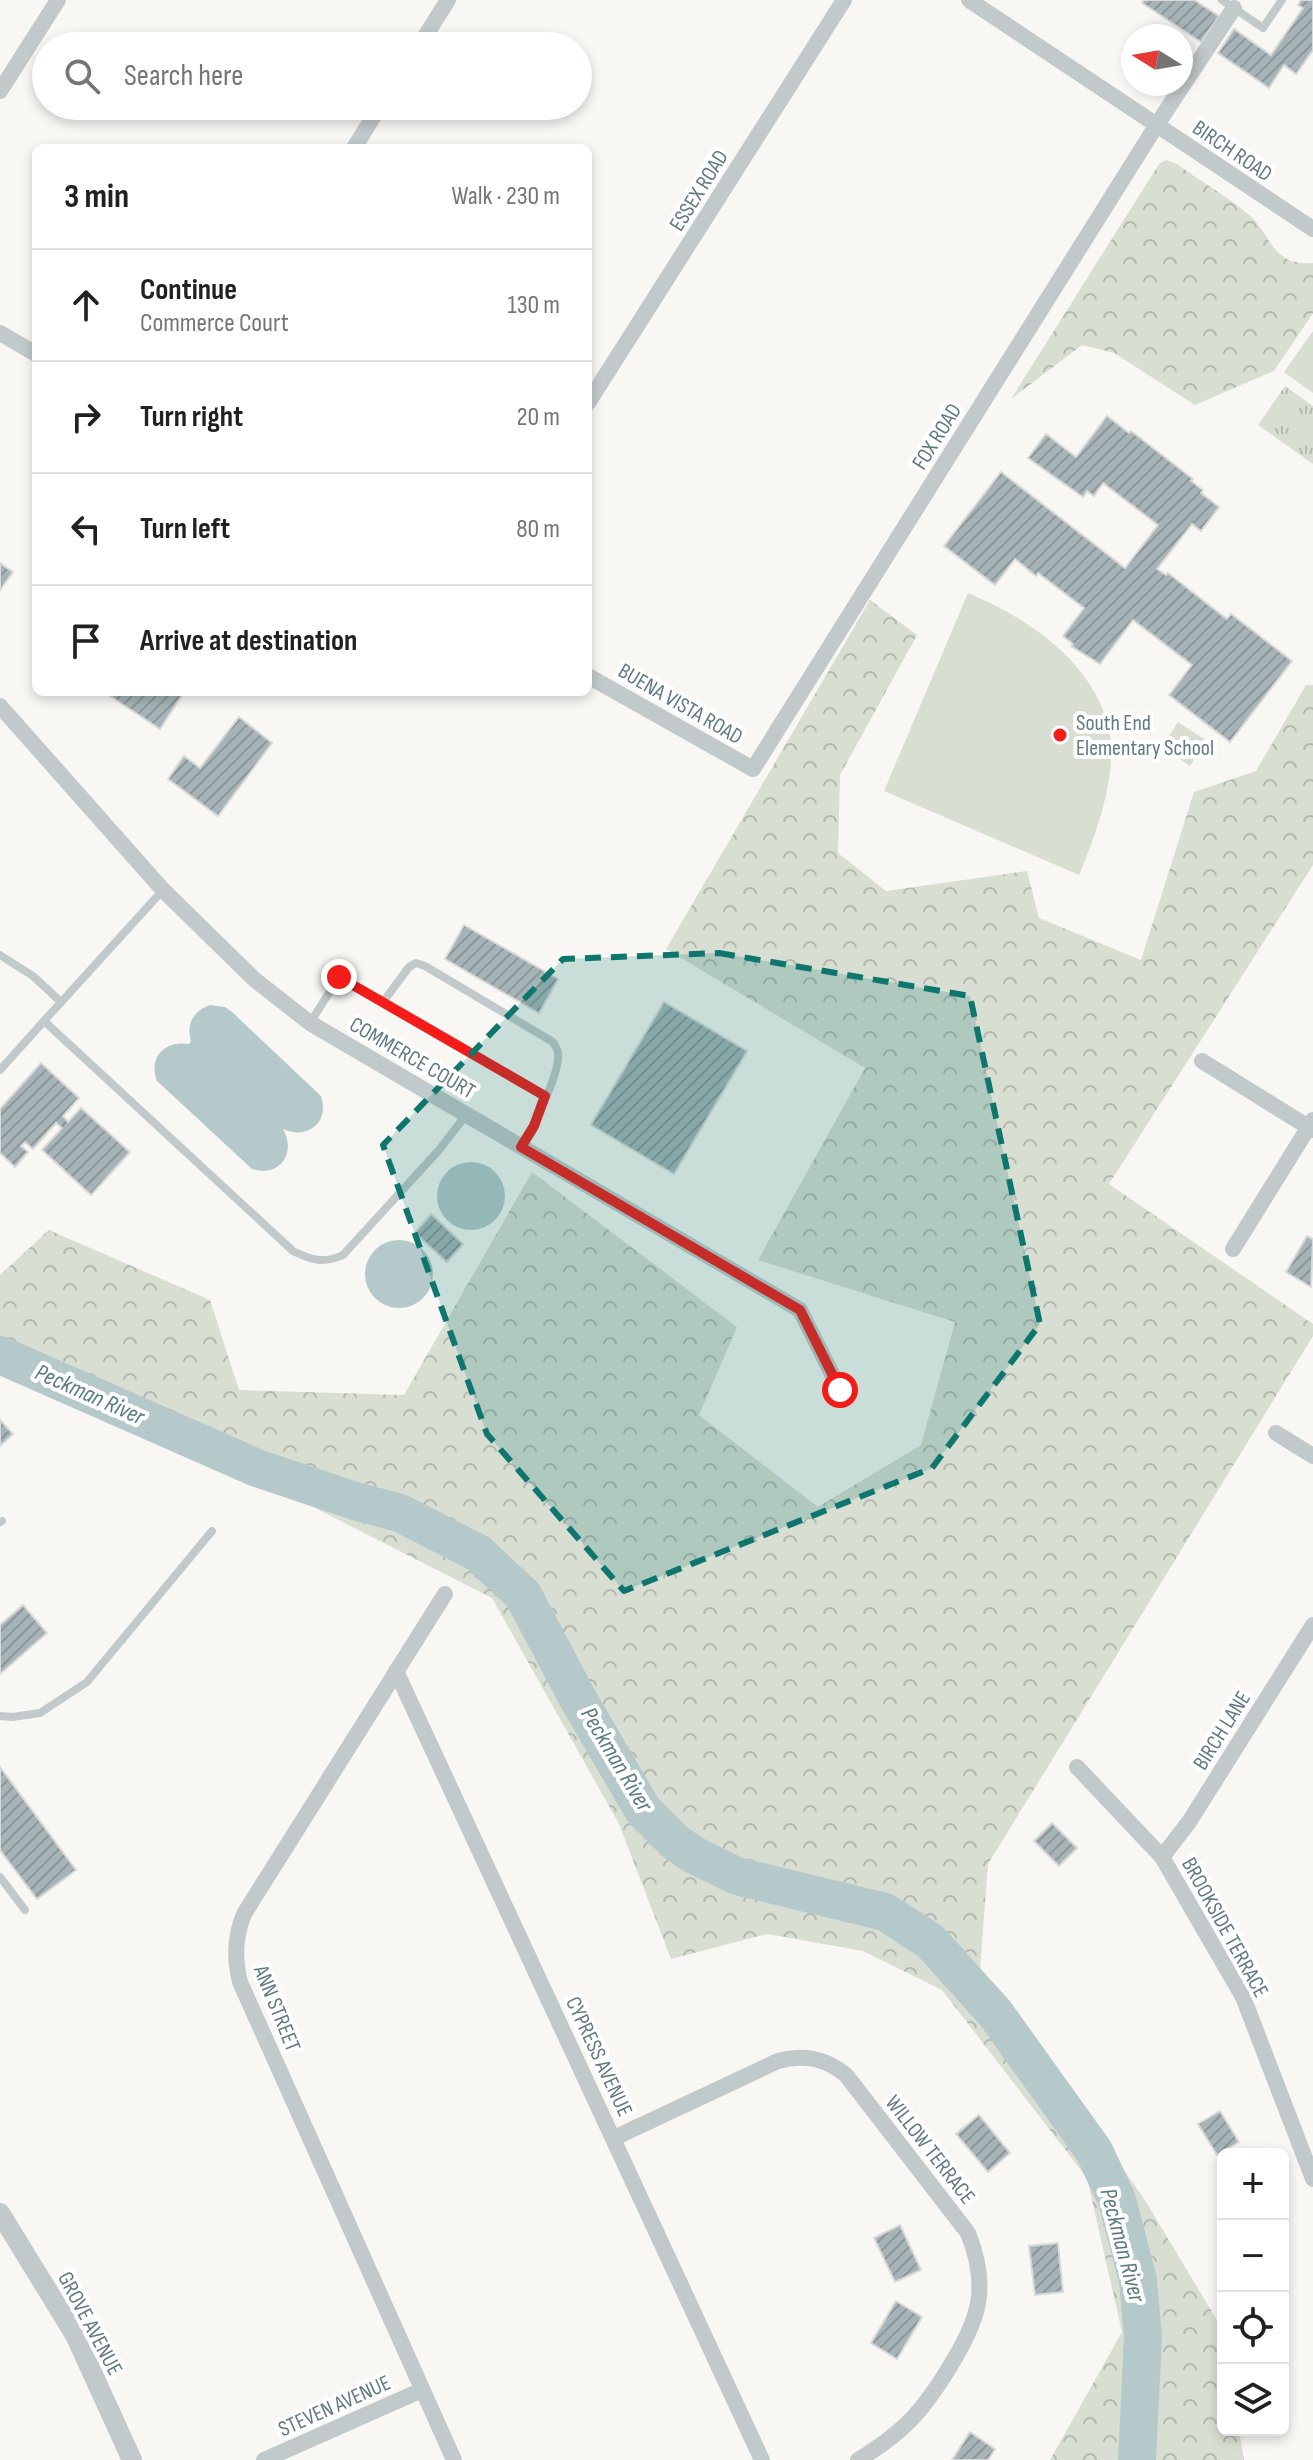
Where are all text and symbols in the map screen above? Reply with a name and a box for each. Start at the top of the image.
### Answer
north arrow [1121,24,1193,96]
search box [32,32,592,120]
icon: search [60,54,104,98]
text: Search here [124,58,243,94]
street label: BIRCH ROAD [1187,115,1277,188]
street label: ESSEX ROAD [664,145,735,236]
text: 3 min [64,176,129,217]
text: Walk · 230 m [451,181,560,212]
text: Continue [140,272,237,308]
icon: ahead [64,283,108,327]
text: 130 m [508,290,560,321]
text: Commerce Court [140,308,289,339]
icon: right [64,395,108,439]
text: Turn right [140,399,243,435]
street label: FOX ROAD [907,399,968,475]
text: 20 m [517,402,560,433]
icon: left [64,507,108,551]
text: Turn left [140,511,230,547]
text: 80 m [516,514,560,545]
icon: arrive [64,619,108,663]
text: Arrive at destination [140,623,357,659]
street label: BUENA VISTA ROAD [613,658,747,751]
place label: South End Elementary School [1076,710,1214,762]
marker: South End Elementary School [1051,726,1069,744]
route end [321,959,357,995]
street label: COMMERCE COURT [344,1011,480,1105]
water label: Peckman River [31,1358,150,1432]
route start [822,1372,858,1408]
street label: BIRCH LANE [1188,1686,1257,1775]
water label: Peckman River [574,1702,660,1818]
street label: BROOKSIDE TERRACE [1175,1853,1274,2002]
street label: ANN STREET [247,1960,306,2056]
street label: CYPRESS AVENUE [559,1992,638,2121]
street label: WILLOW TERRACE [879,2090,981,2210]
map controls [1217,2148,1289,2436]
button: + [1217,2148,1289,2220]
water label: Peckman River [1093,2185,1152,2306]
button: − [1217,2220,1289,2292]
street label: GROVE AVENUE [51,2267,128,2380]
button: locate [1217,2292,1289,2364]
button: layers [1217,2364,1289,2436]
street label: STEVEN AVENUE [274,2370,395,2443]

